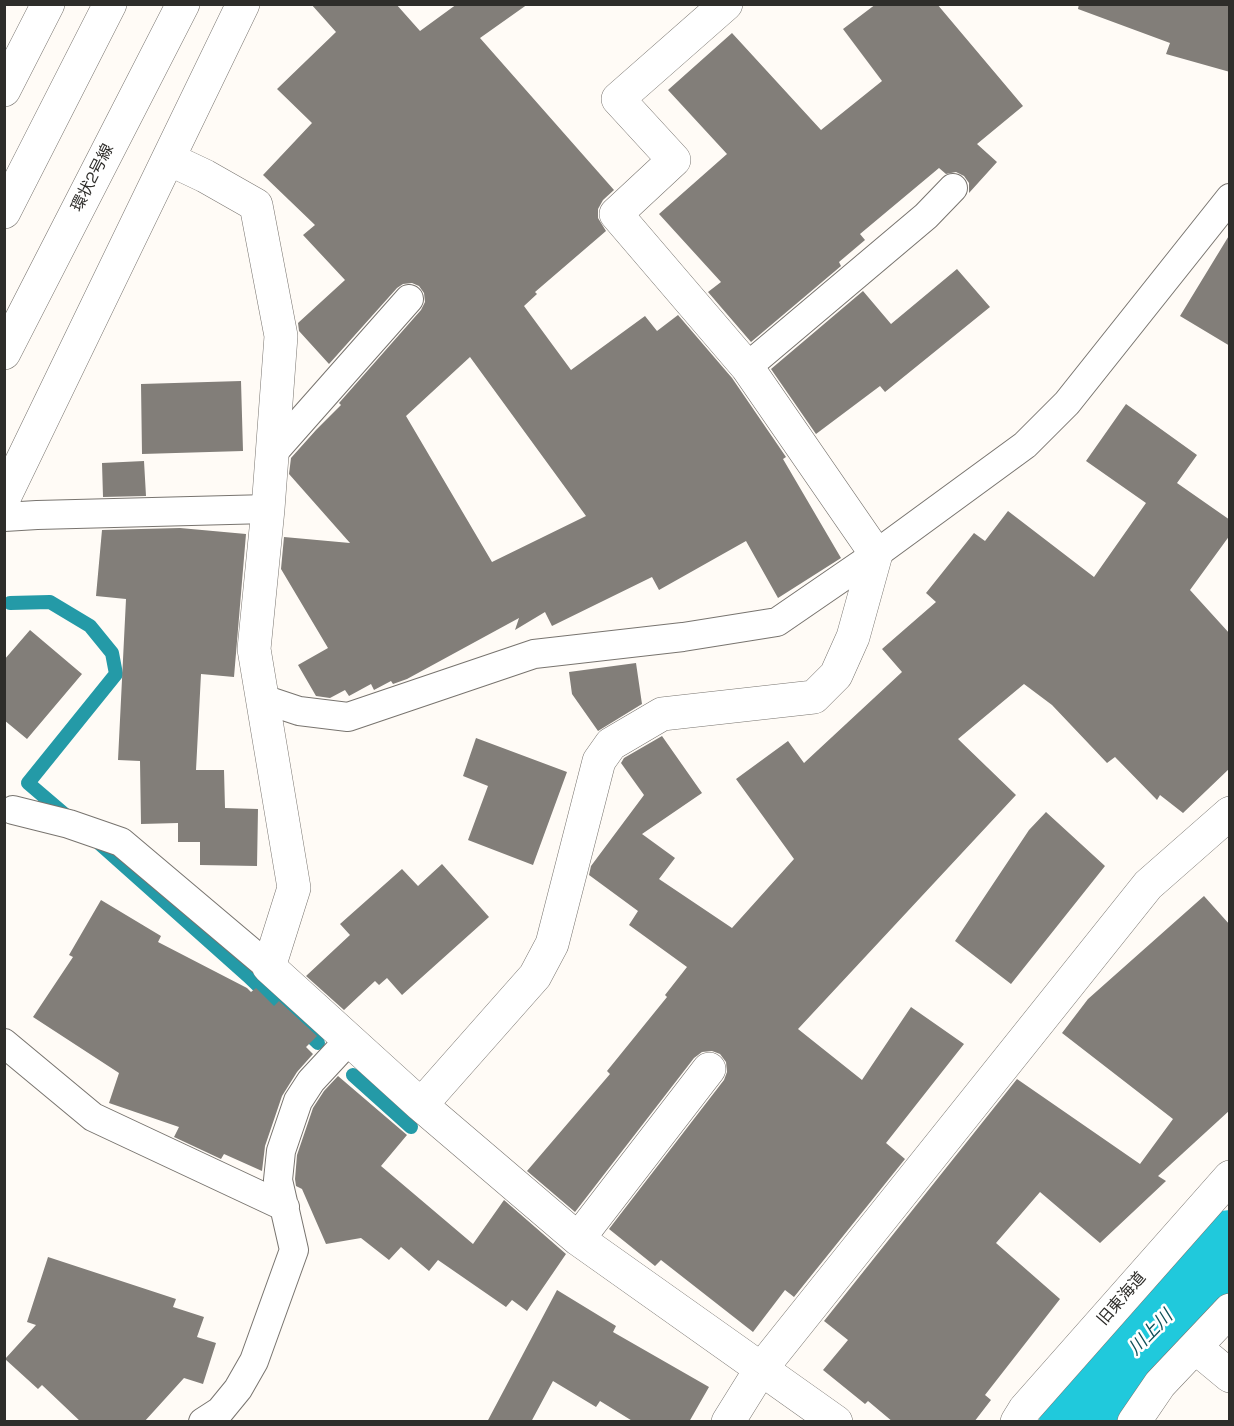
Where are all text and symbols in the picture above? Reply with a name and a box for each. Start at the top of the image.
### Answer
street label: 環状2号線 [68,141,118,215]
street label: 旧東海道 [1094,1269,1150,1329]
water label: 川上川 [1124,1306,1178,1360]

